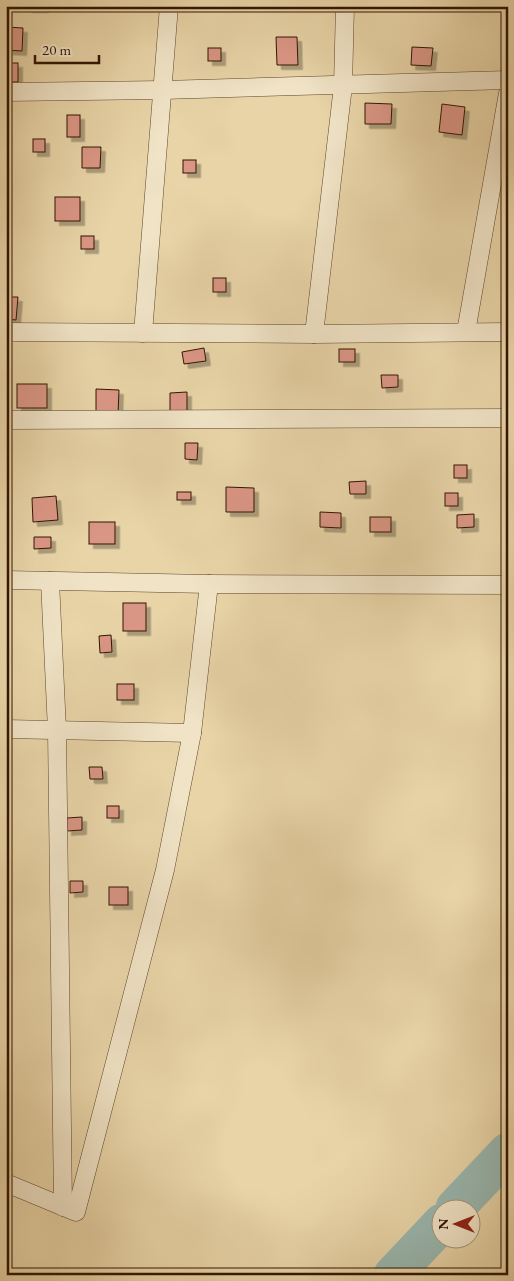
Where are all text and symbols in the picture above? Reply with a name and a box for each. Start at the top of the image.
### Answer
scale bar [35,32,99,64]
text: 20 m [42,40,71,59]
north arrow [432,1198,482,1248]
text: N [434,1218,452,1230]

